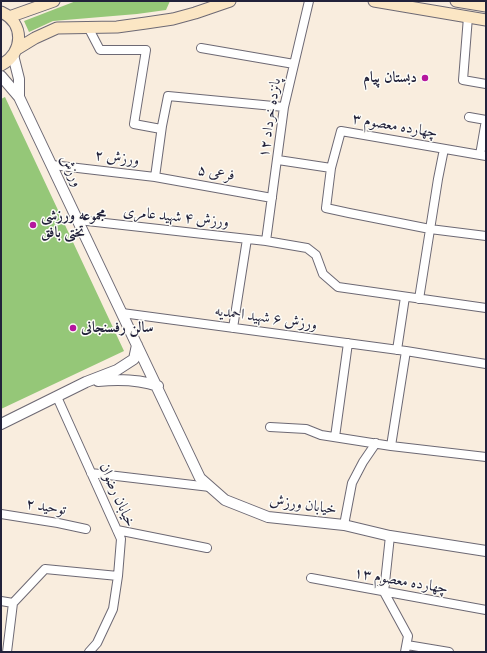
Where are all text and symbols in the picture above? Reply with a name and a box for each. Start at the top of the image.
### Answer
place label: دبستان پیام [363,69,417,87]
marker: دبستان پیام [420,73,430,83]
street label: پانزده خرداد ۱۲ [255,77,285,159]
street label: چهارده معصوم ۳ [351,110,439,142]
street label: ورزش ۲ [94,146,140,170]
street label: ورزش [56,152,86,190]
street label: فرعی ۵ [196,161,236,185]
street label: ورزش ۴ شهید عامری [122,202,230,232]
place label: مجموعه ورزشی تختی بافق [41,207,106,242]
marker: مجموعه ورزشی تختی بافق [28,220,38,230]
street label: ورزش ۶ شهید احمدیه [214,302,318,334]
place label: سالن رفسنجانی [81,319,153,337]
marker: سالن رفسنجانی [68,323,78,333]
street label: خیابان رضوان [95,460,139,530]
street label: خیابان ورزش [268,491,338,519]
street label: توحید ۲ [25,495,67,519]
street label: چهارده معصوم ۱۳ [353,564,449,598]

